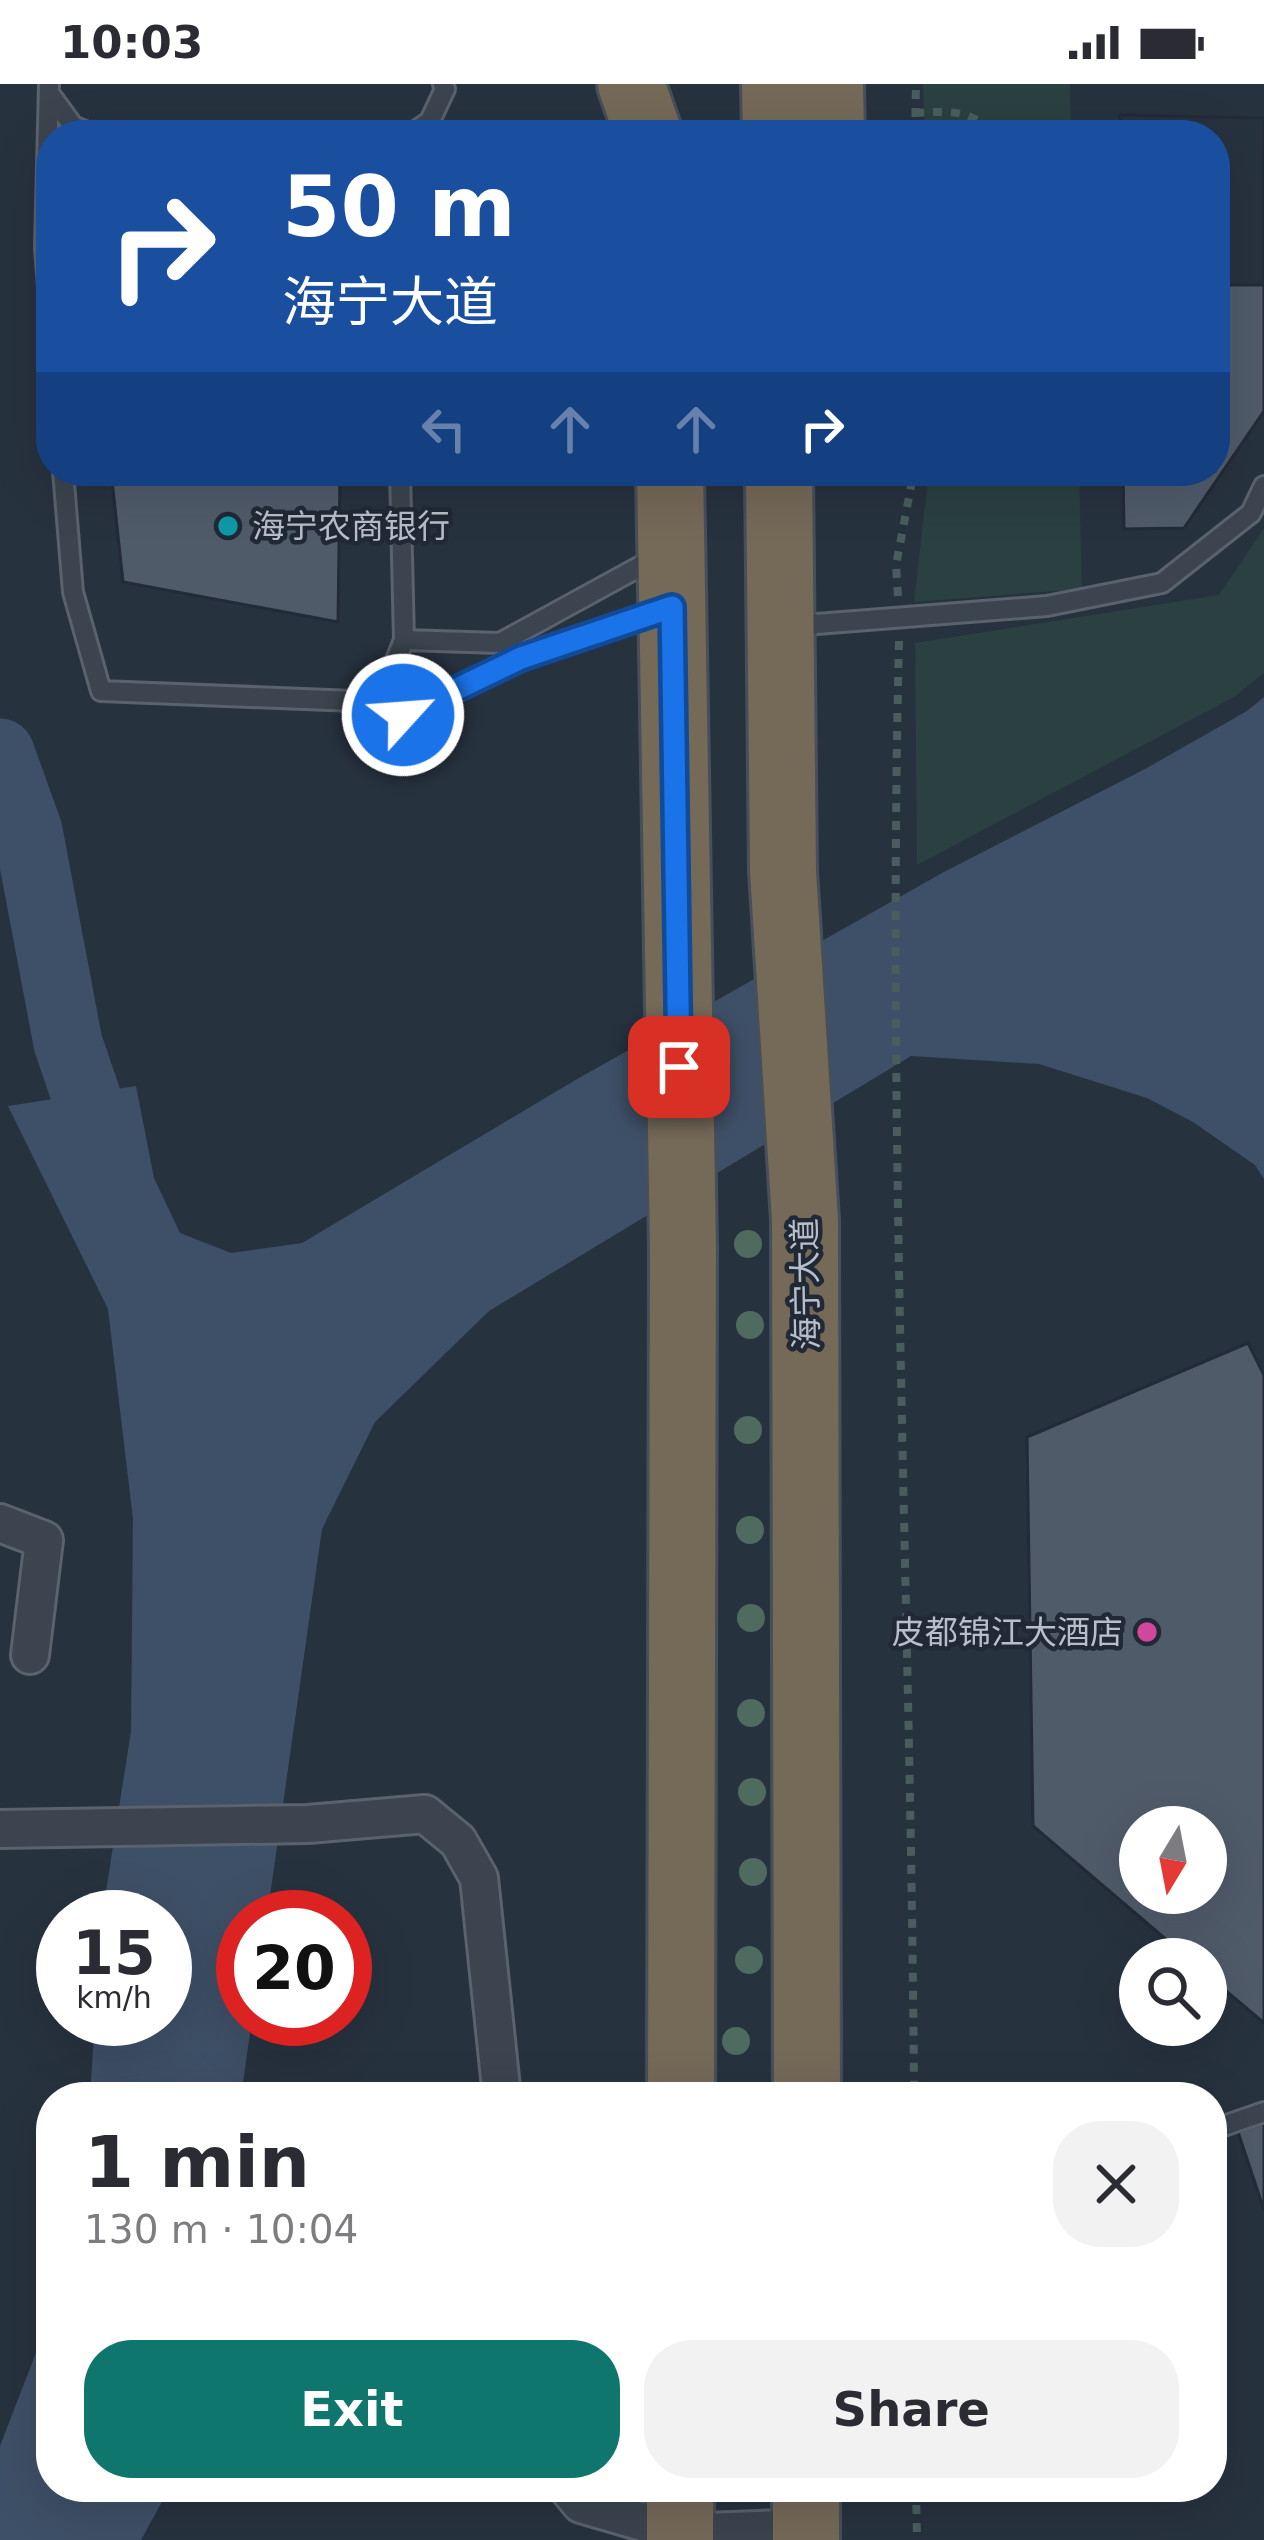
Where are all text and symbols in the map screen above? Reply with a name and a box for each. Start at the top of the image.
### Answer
text: 10:03 [60,16,203,69]
text: 50 m [282,158,516,256]
icon: right [84,168,240,324]
text: 海宁大道 [282,271,498,334]
icon: left [411,396,477,462]
icon: ahead [537,396,603,462]
icon: ahead [663,396,729,462]
icon: right [789,396,855,462]
place label: 海宁农商银行 [252,507,450,546]
marker: 海宁农商银行 [215,513,241,539]
position arrow [340,652,466,778]
pin [628,1016,730,1118]
icon: arrive [646,1034,712,1100]
street label: 海宁大道 [785,1218,826,1350]
place label: 皮都锦江大酒店 [892,1613,1123,1652]
marker: 皮都锦江大酒店 [1134,1619,1160,1645]
north arrow [1119,1806,1227,1914]
map controls [1119,1806,1227,2046]
speed limit sign: 20 [216,1890,372,2046]
text: 15 [72,1918,156,1988]
button: search [1119,1938,1227,2046]
text: km/h [76,1980,152,2015]
text: 1 min [84,2120,310,2204]
button: close [1053,2121,1179,2247]
text: 130 m · 10:04 [84,2207,358,2252]
button: Exit [84,2340,620,2478]
button: Share [644,2340,1179,2478]

